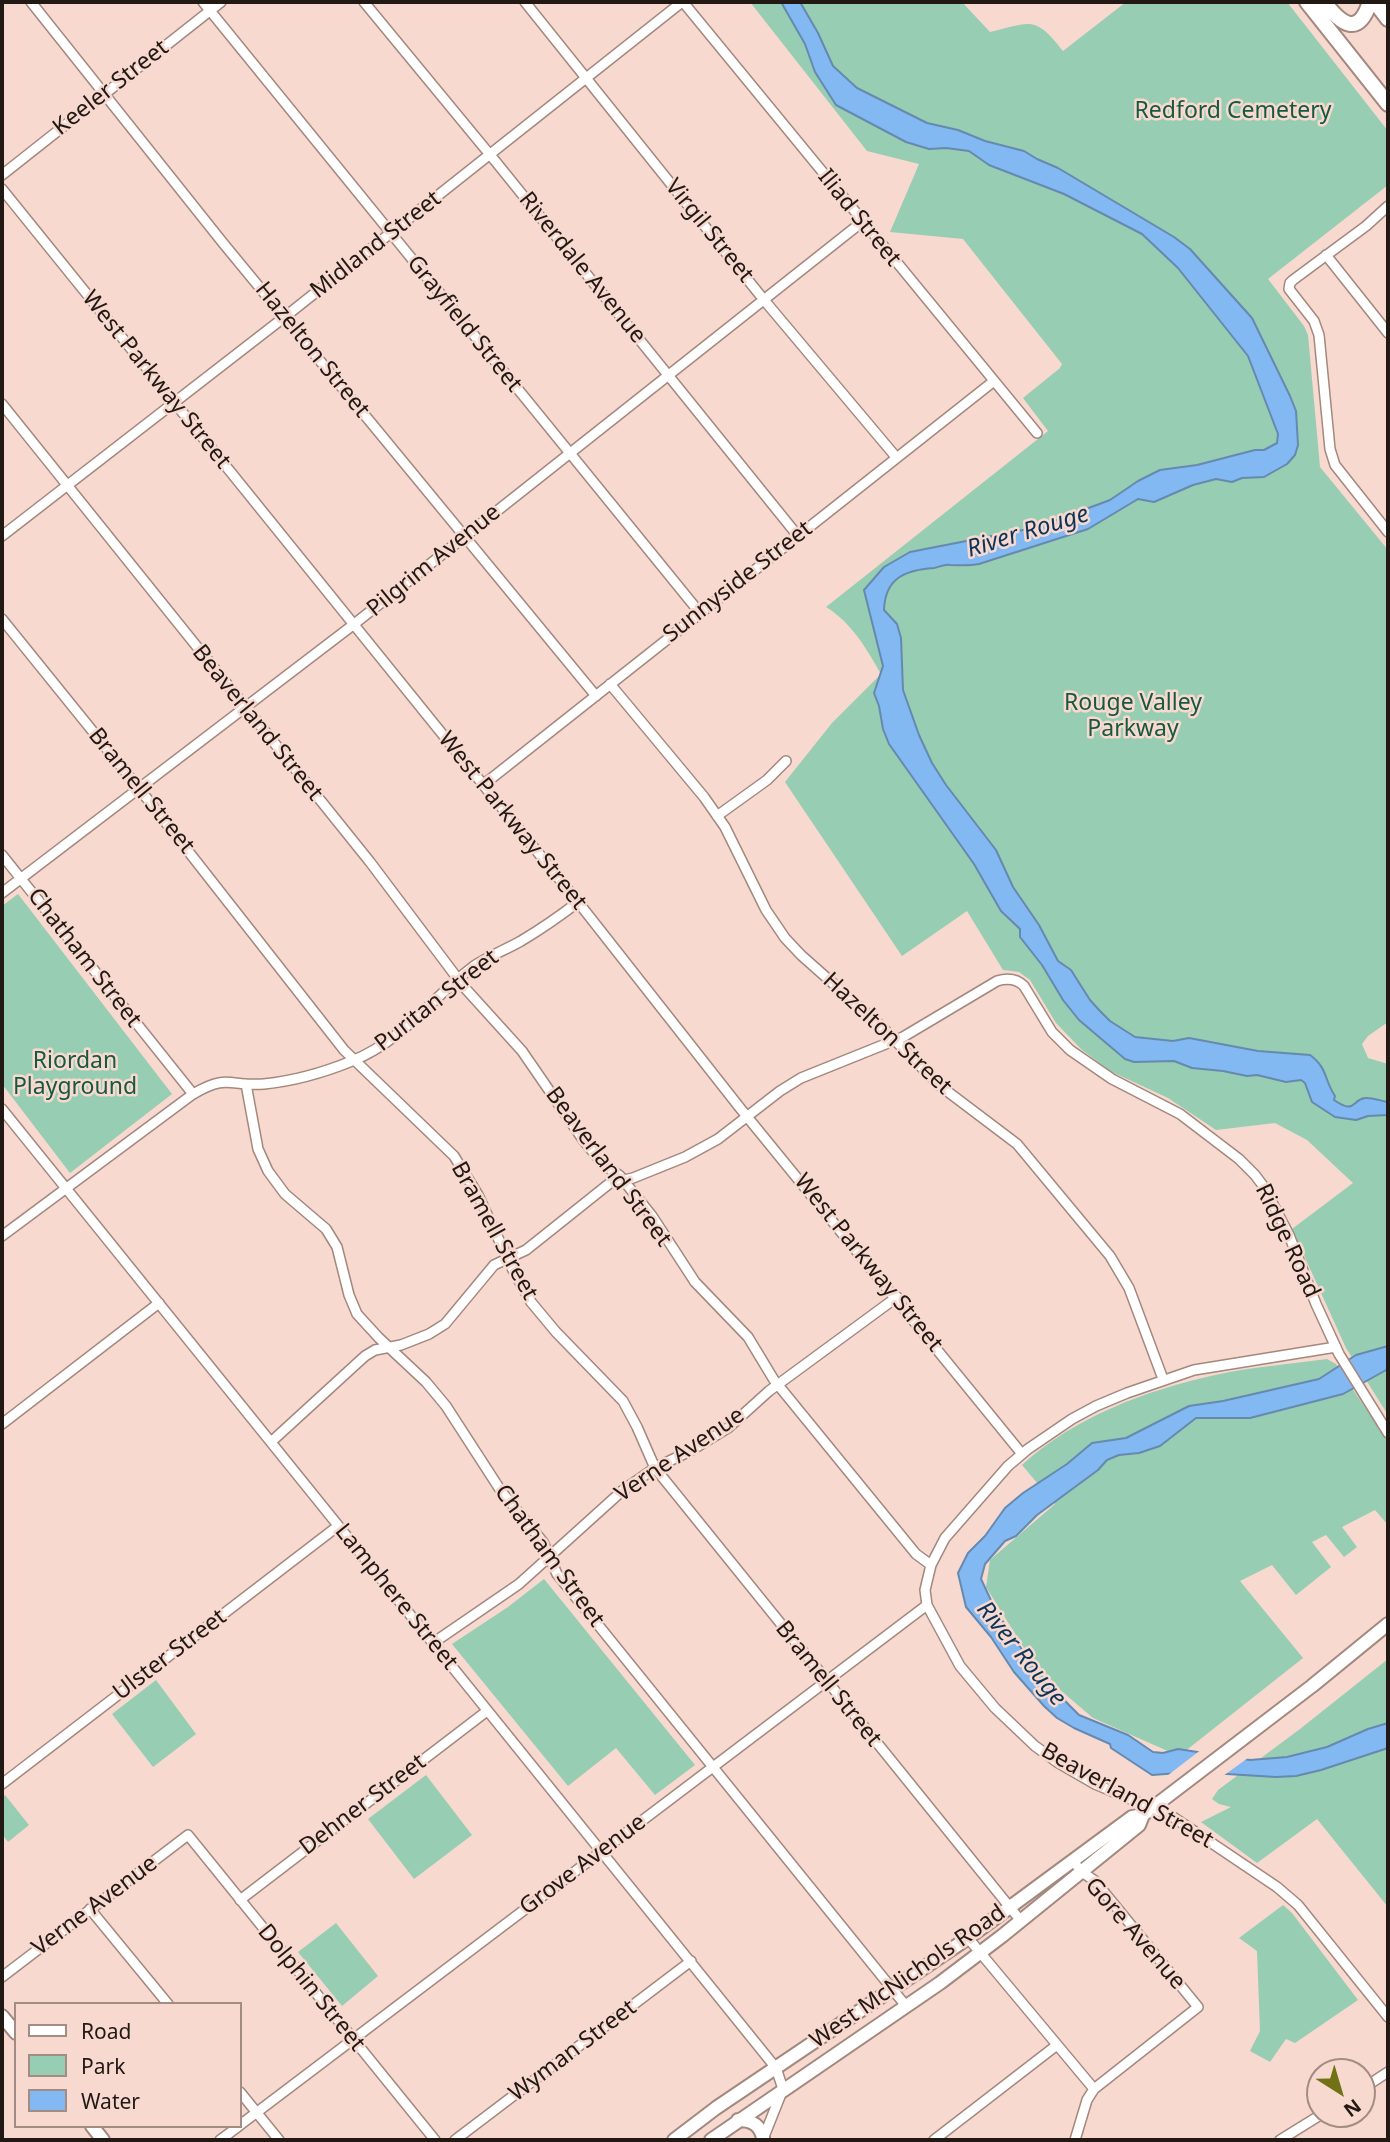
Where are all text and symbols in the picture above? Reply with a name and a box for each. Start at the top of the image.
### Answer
street label: Keeler Street [48,34,174,142]
park label: Redford Cemetery [1135,97,1331,125]
street label: Iliad Street [811,164,907,272]
street label: Virgil Street [659,174,759,288]
street label: Midland Street [305,185,447,305]
street label: Riverdale Avenue [513,187,651,349]
street label: Grayfield Street [401,250,527,398]
street label: Hazelton Street [249,277,375,423]
street label: West Parkway Street [76,286,236,474]
street label: Pilgrim Avenue [362,499,506,623]
water label: River Rouge [964,500,1092,564]
street label: Sunnyside Street [658,515,818,649]
street label: Beaverland Street [186,640,328,806]
park label: Rouge Valley Parkway [1064,689,1202,743]
street label: Bramell Street [82,723,200,859]
street label: West Parkway Street [432,727,592,915]
street label: Chatham Street [21,883,147,1033]
street label: Puritan Street [370,944,504,1058]
street label: Hazelton Street [817,967,957,1101]
park label: Riordan Playground [13,1047,137,1101]
street label: Beaverland Street [539,1082,677,1252]
street label: Bramell Street [445,1157,543,1305]
street label: West Parkway Street [788,1169,948,1357]
street label: Ridge Road [1249,1180,1325,1302]
street label: Verne Avenue [610,1402,750,1508]
street label: Chatham Street [488,1480,610,1632]
street label: Lamphere Street [329,1518,463,1676]
water label: River Rouge [970,1596,1072,1712]
street label: Ulster Street [108,1603,232,1707]
street label: Bramell Street [769,1616,887,1752]
street label: Beaverland Street [1036,1737,1218,1855]
street label: Dehner Street [294,1749,432,1861]
street label: Grove Avenue [515,1809,651,1921]
street label: Verne Avenue [27,1850,163,1962]
street label: Gore Avenue [1079,1872,1191,1996]
street label: West McNichols Road [805,1899,1011,2055]
street label: Dolphin Street [251,1919,371,2057]
street label: Wyman Street [504,1994,642,2108]
legend [14,2002,242,2128]
text: Road [81,2017,131,2045]
text: Park [81,2052,125,2080]
north arrow [1306,2058,1376,2128]
text: Water [81,2087,140,2115]
text: N [1338,2093,1366,2123]

